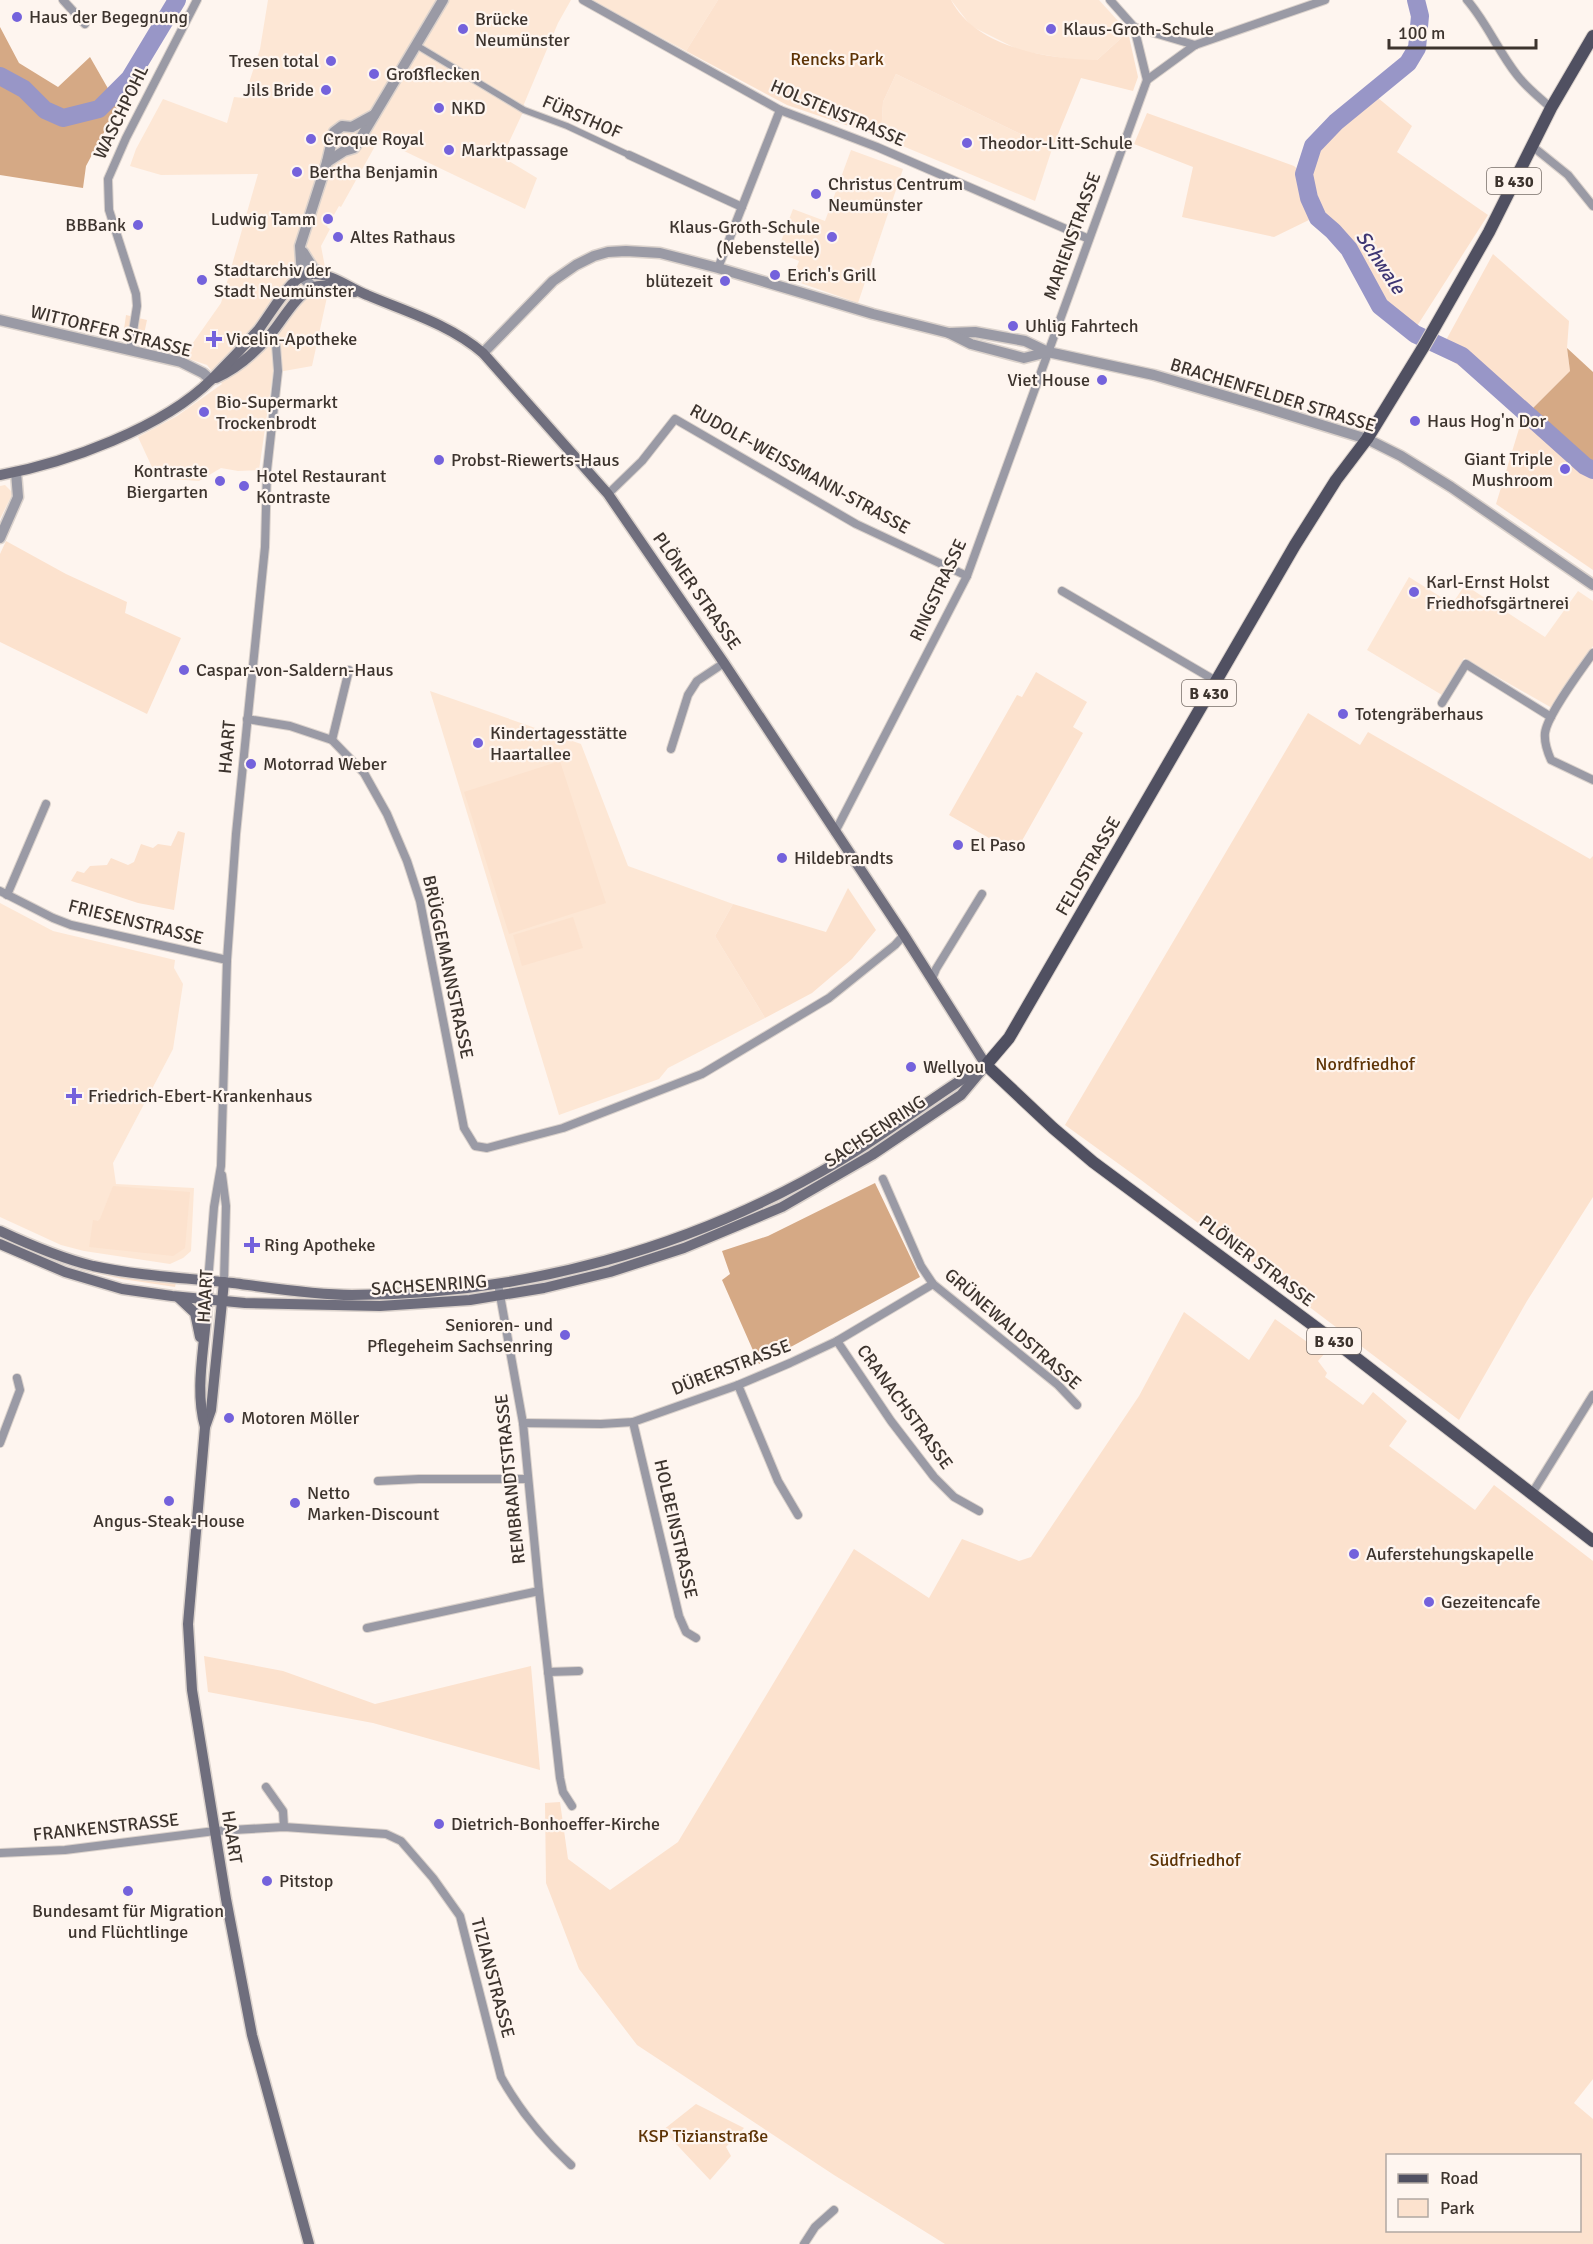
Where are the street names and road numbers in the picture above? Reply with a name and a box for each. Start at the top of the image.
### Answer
street label: WASCHPOHL [89,61,153,163]
street label: HOLSTENSTRASSE [767,75,909,151]
street label: FÜRSTHOF [539,90,625,144]
road number: B 430 [1487,168,1541,194]
street label: MARIENSTRASSE [1039,169,1105,303]
street label: WITTORFER STRASSE [28,300,194,362]
street label: BRACHENFELDER STRASSE [1168,353,1378,437]
street label: RUDOLF-WEISSMANN-STRASSE [686,399,914,539]
street label: PLÖNER STRASSE [648,528,746,654]
street label: RINGSTRASSE [905,535,971,645]
road number: B 430 [1182,680,1236,706]
street label: HAART [214,719,240,775]
street label: FELDSTRASSE [1051,813,1125,919]
street label: BRÜGGEMANNSTRASSE [418,873,478,1061]
street label: FRIESENSTRASSE [66,895,206,949]
street label: SACHSENRING [820,1090,930,1172]
street label: PLÖNER STRASSE [1195,1211,1319,1311]
street label: GRÜNEWALDSTRASSE [940,1264,1086,1394]
street label: HAART [193,1269,217,1323]
street label: SACHSENRING [370,1270,488,1300]
road number: B 430 [1307,1328,1361,1354]
street label: DÜRERSTRASSE [668,1334,794,1400]
street label: CRANACHSTRASSE [852,1340,958,1474]
street label: REMBRANDTSTRASSE [490,1393,530,1565]
street label: HOLBEINSTRASSE [649,1457,703,1601]
street label: FRANKENSTRASSE [32,1808,180,1846]
street label: HAART [217,1809,247,1865]
street label: TIZIANSTRASSE [466,1916,520,2040]

